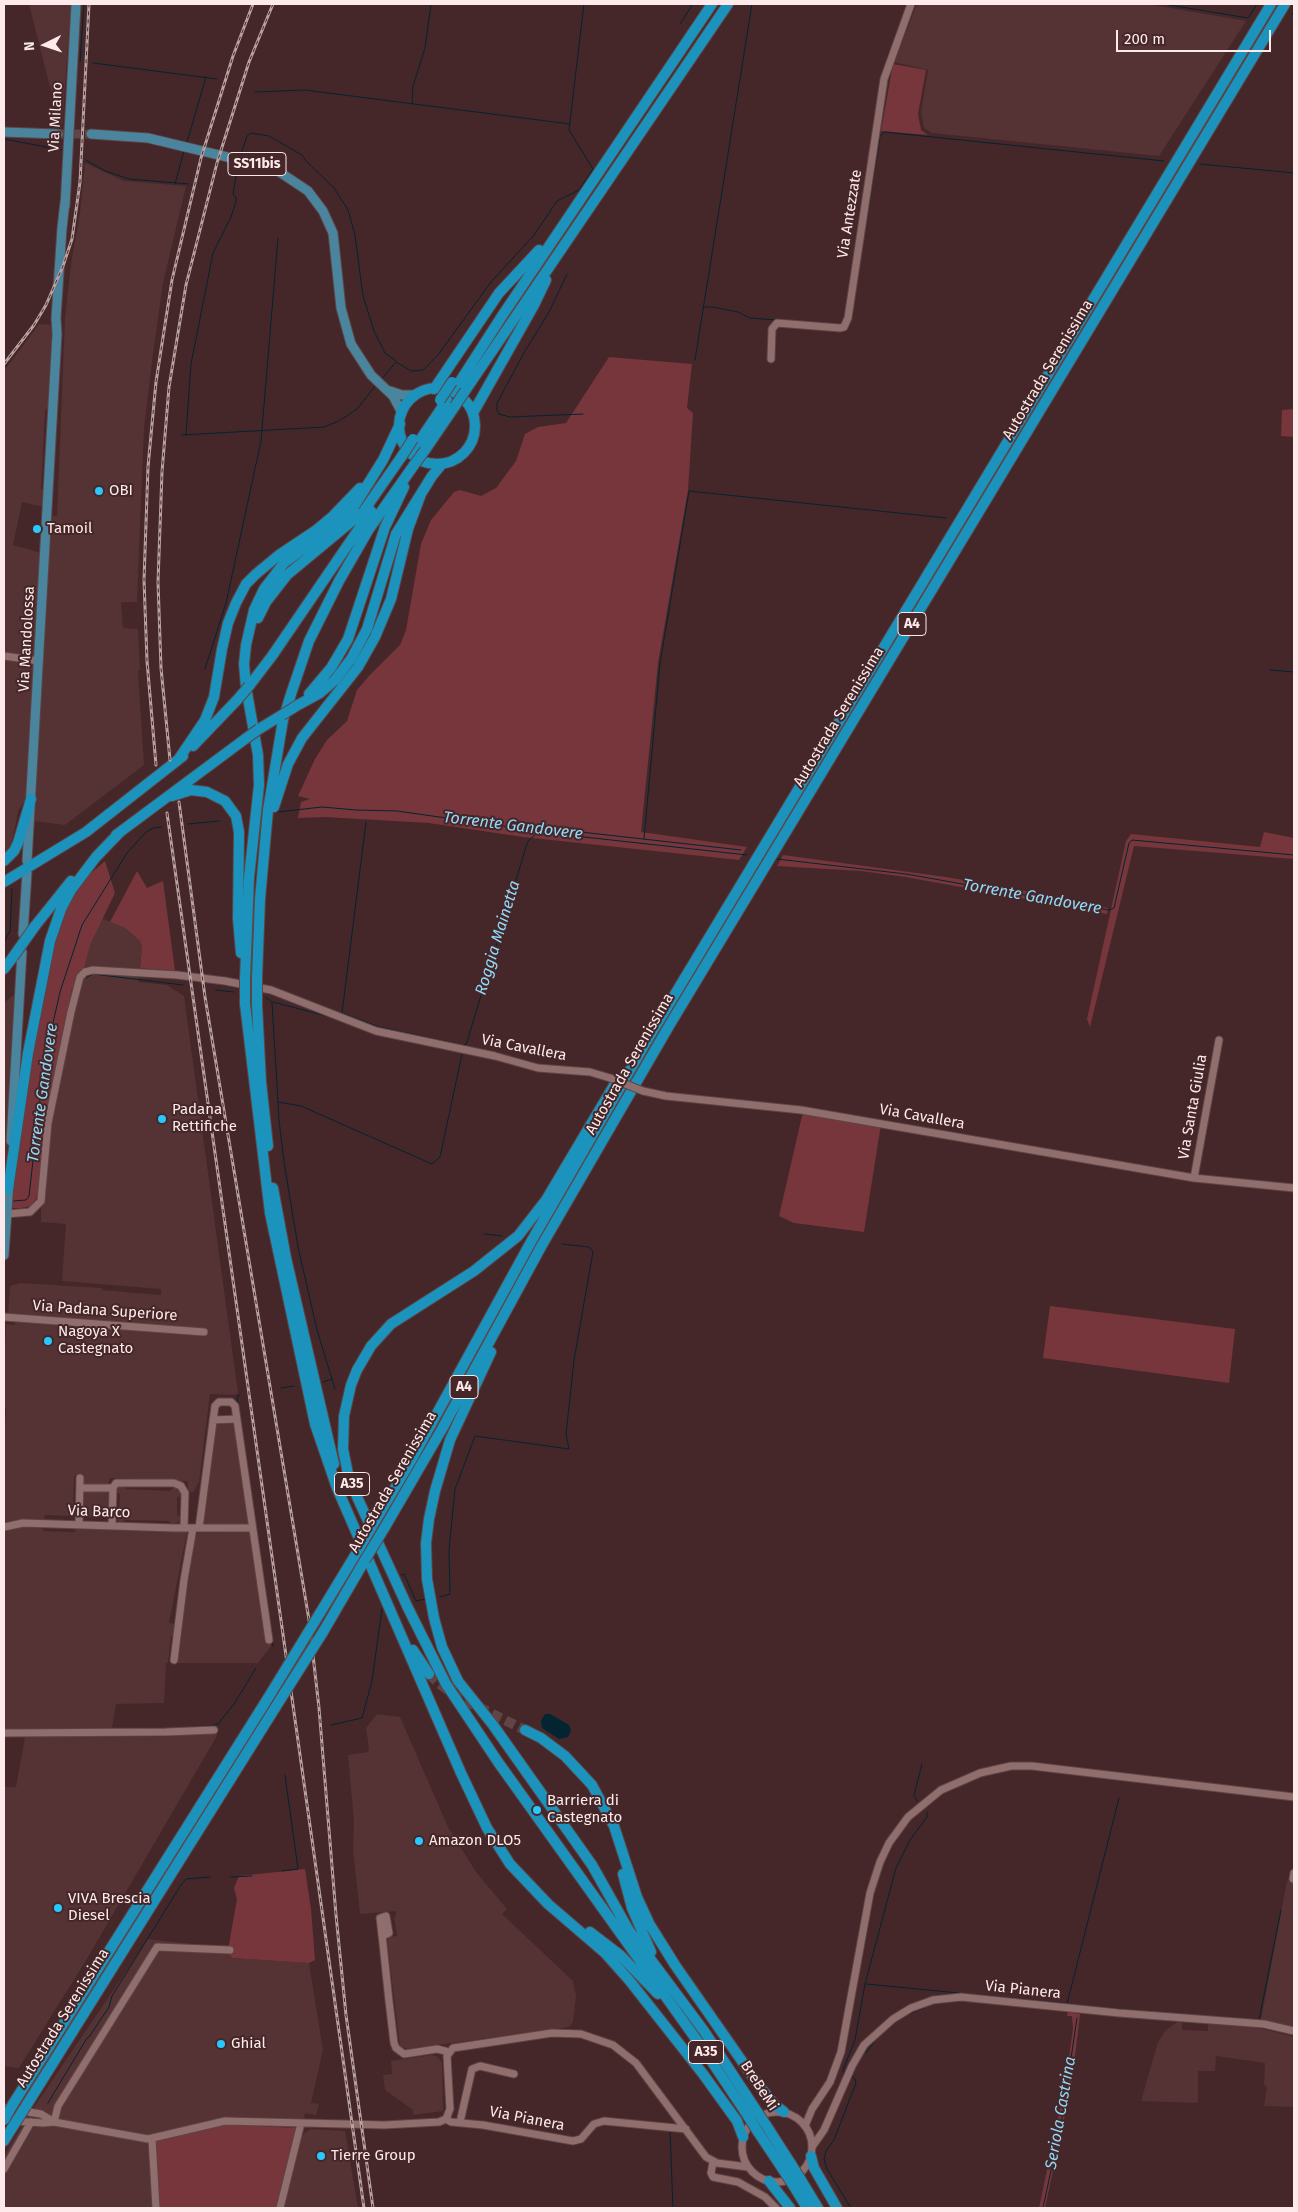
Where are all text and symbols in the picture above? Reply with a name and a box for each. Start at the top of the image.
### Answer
north arrow [20,20,70,70]
scale bar [1118,20,1273,52]
text: 200 m [1124,30,1165,48]
text: N [21,41,38,51]
street label: Via Milano [45,81,67,153]
road number: SS11bis [228,152,286,175]
street label: Via Antezzate [834,168,866,260]
street label: Autostrada Serenissima [999,297,1097,443]
place label: OBI [109,482,133,500]
marker: OBI [93,485,105,497]
place label: Tamoil [47,520,92,538]
marker: Tamoil [31,523,43,535]
street label: Via Mandolossa [15,586,39,692]
road number: A4 [898,612,926,636]
street label: Autostrada Serenissima [790,644,888,790]
water label: Torrente Gandovere [442,808,584,844]
water label: Torrente Gandovere [961,875,1103,919]
water label: Roggia Mainetta [471,879,525,997]
street label: Autostrada Serenissima [582,990,678,1138]
water label: Torrente Gandovere [24,1022,62,1164]
street label: Via Cavallera [480,1031,568,1065]
street label: Via Santa Giulia [1175,1053,1211,1161]
place label: Padana Rettifiche [172,1101,237,1136]
street label: Via Cavallera [878,1101,966,1133]
marker: Padana Rettifiche [156,1113,168,1125]
street label: Via Padana Superiore [32,1297,178,1325]
place label: Nagoya X Castegnato [58,1323,133,1358]
marker: Nagoya X Castegnato [42,1335,54,1347]
road number: A4 [450,1375,478,1398]
street label: Autostrada Serenissima [345,1408,441,1556]
road number: A35 [334,1472,370,1496]
street label: Via Barco [67,1502,131,1522]
place label: Barriera di Castegnato [547,1792,622,1827]
marker: Barriera di Castegnato [531,1804,543,1816]
place label: Amazon DLO5 [429,1832,521,1850]
marker: Amazon DLO5 [413,1835,425,1847]
place label: VIVA Brescia Diesel [68,1890,151,1925]
marker: VIVA Brescia Diesel [52,1902,64,1914]
street label: Autostrada Serenissima [13,1945,113,2091]
street label: Via Pianera [984,1977,1062,2003]
place label: Ghial [231,2035,266,2053]
marker: Ghial [215,2038,227,2050]
road number: A35 [688,2040,724,2064]
water label: Seriola Castrina [1042,2055,1080,2171]
street label: BreBeMi [736,2058,782,2114]
street label: Via Pianera [488,2103,566,2135]
place label: Tierre Group [331,2147,416,2165]
marker: Tierre Group [315,2150,327,2162]

